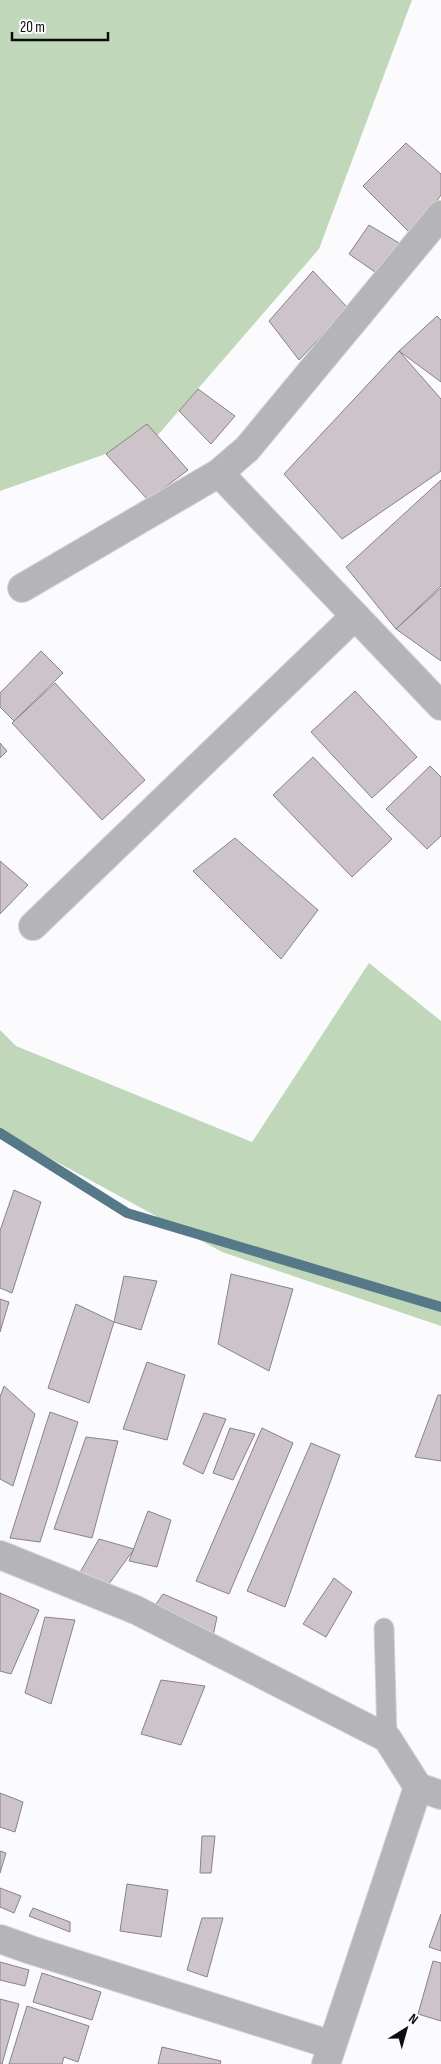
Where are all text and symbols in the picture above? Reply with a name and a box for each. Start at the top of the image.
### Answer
scale bar [12,10,109,42]
text: 20 m [20,18,45,37]
north arrow [381,2004,431,2054]
text: N [405,2010,422,2028]

